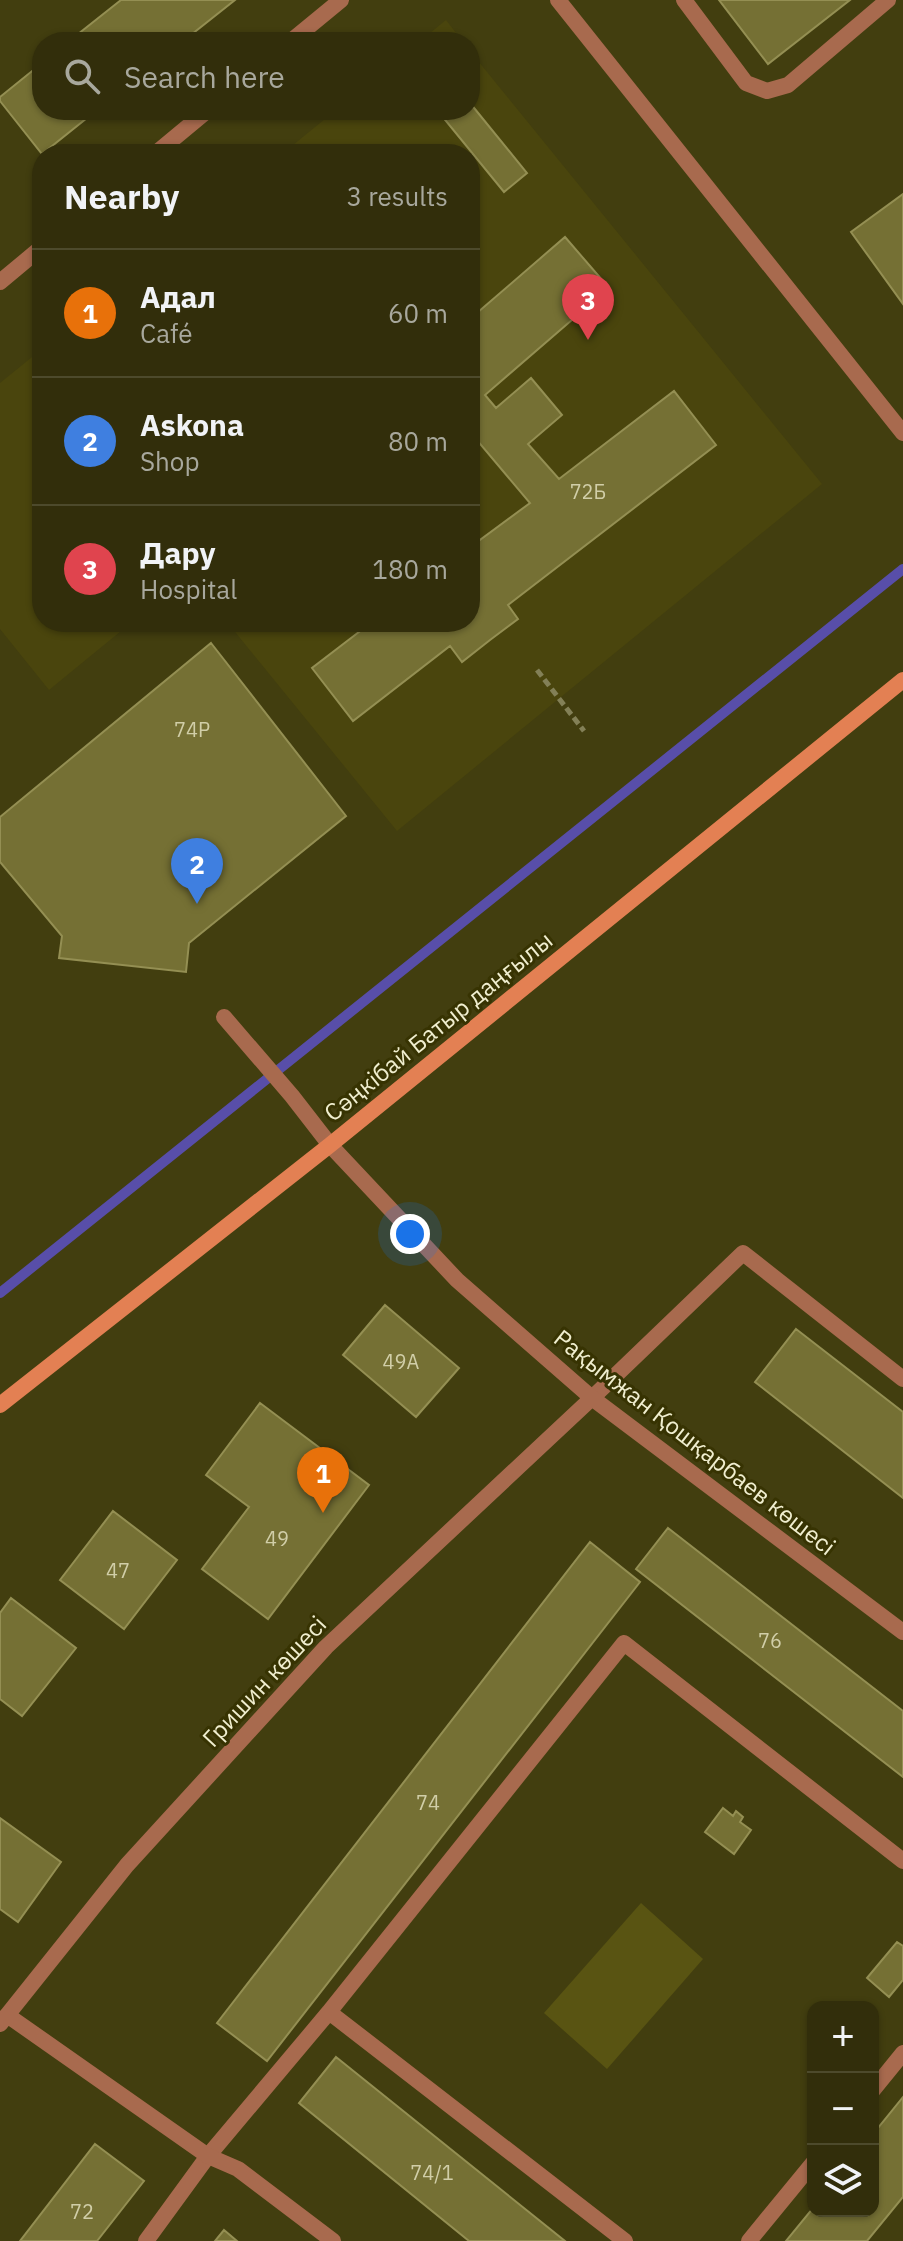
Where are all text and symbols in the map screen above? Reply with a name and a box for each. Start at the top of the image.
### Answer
search box [32,32,480,120]
icon: search [60,54,104,98]
text: Search here [124,57,285,96]
text: Nearby [64,174,179,218]
text: 3 results [346,179,448,213]
pin: 3 [562,274,614,340]
text: Адал [140,277,216,316]
text: 1 [82,296,98,330]
text: 60 m [388,296,448,330]
text: Café [140,316,193,350]
text: Askona [140,405,244,444]
text: 2 [82,424,98,458]
text: 80 m [388,424,448,458]
text: Shop [140,444,200,478]
house number: 72Б [570,478,606,505]
text: Дару [140,533,215,572]
text: 3 [82,552,98,586]
text: 180 m [372,552,448,586]
text: Hospital [140,572,237,606]
house number: 74Р [174,716,210,743]
pin: 2 [171,838,223,904]
street label: Сәңкібай Батыр даңғылы [317,924,559,1128]
your location [390,1214,430,1254]
street label: Рақымжан Қошқарбаев көшесі [548,1322,842,1562]
house number: 49А [383,1348,420,1375]
pin: 1 [297,1447,349,1513]
house number: 49 [265,1525,289,1552]
house number: 47 [106,1557,130,1584]
street label: Гришин көшесі [195,1609,333,1753]
house number: 76 [758,1627,782,1654]
house number: 74 [416,1789,440,1816]
map controls [807,2001,879,2217]
button: + [807,2001,879,2073]
button: − [807,2073,879,2145]
button: layers [807,2145,879,2217]
house number: 74/1 [410,2159,454,2186]
house number: 72 [70,2198,94,2225]

